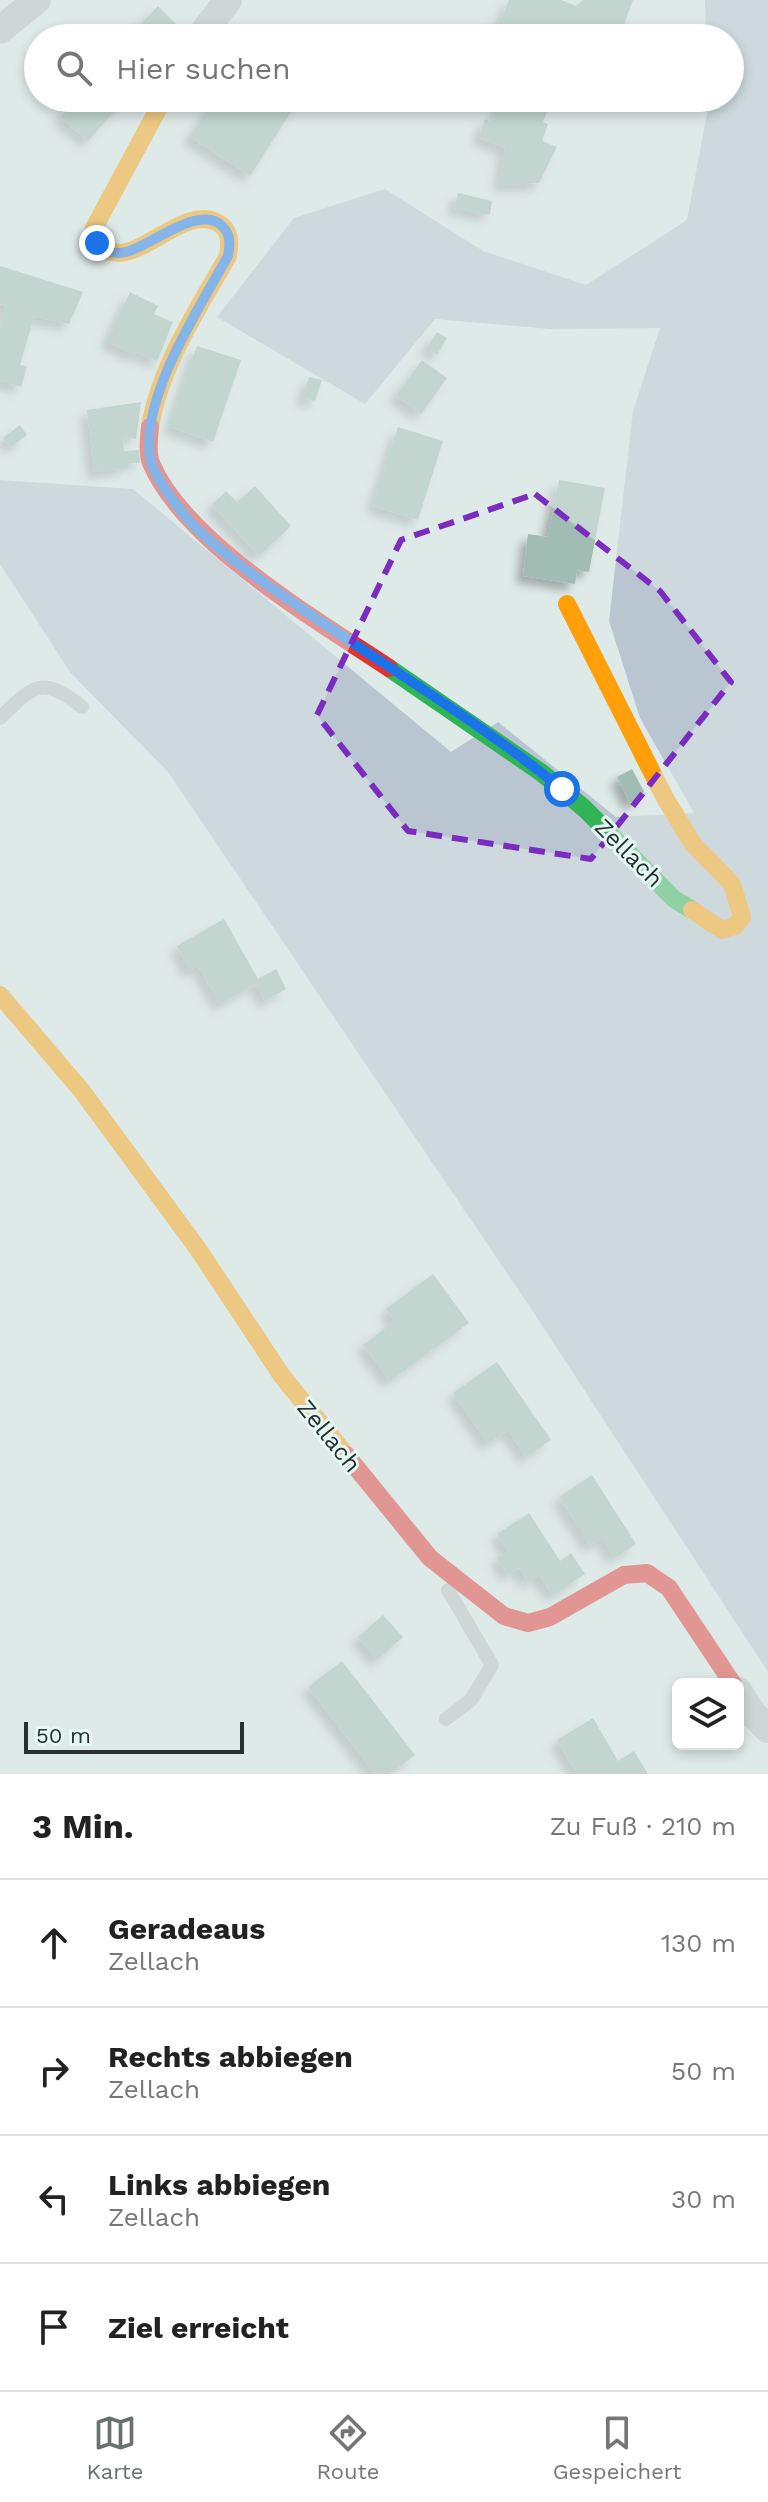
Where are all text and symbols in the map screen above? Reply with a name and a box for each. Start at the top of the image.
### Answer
search box [24,24,744,112]
icon: search [52,46,96,90]
text: Hier suchen [116,51,291,86]
route end [79,225,115,261]
route start [544,771,580,807]
street label: Zellach [589,813,669,893]
street label: Zellach [291,1394,367,1478]
map controls [672,1678,744,1750]
button: layers [672,1678,744,1750]
scale bar [24,1718,244,1754]
text: 50 m [36,1723,91,1748]
text: 3 Min. [32,1806,134,1846]
text: Zu Fuß · 210 m [550,1811,736,1841]
text: Geradeaus [108,1911,265,1946]
icon: ahead [32,1921,76,1965]
text: 130 m [661,1928,736,1958]
text: Zellach [108,1946,200,1976]
text: Rechts abbiegen [108,2039,353,2074]
icon: right [32,2049,76,2093]
text: 50 m [671,2056,736,2086]
text: Zellach [108,2074,200,2104]
text: Links abbiegen [108,2167,330,2202]
icon: left [32,2177,76,2221]
text: 30 m [671,2184,736,2214]
text: Zellach [108,2202,200,2232]
icon: arrive [32,2305,76,2349]
text: Ziel erreicht [108,2310,289,2345]
tab: Karte [87,2411,143,2484]
tab: Route [317,2411,380,2484]
tab: Gespeichert [553,2411,681,2484]

